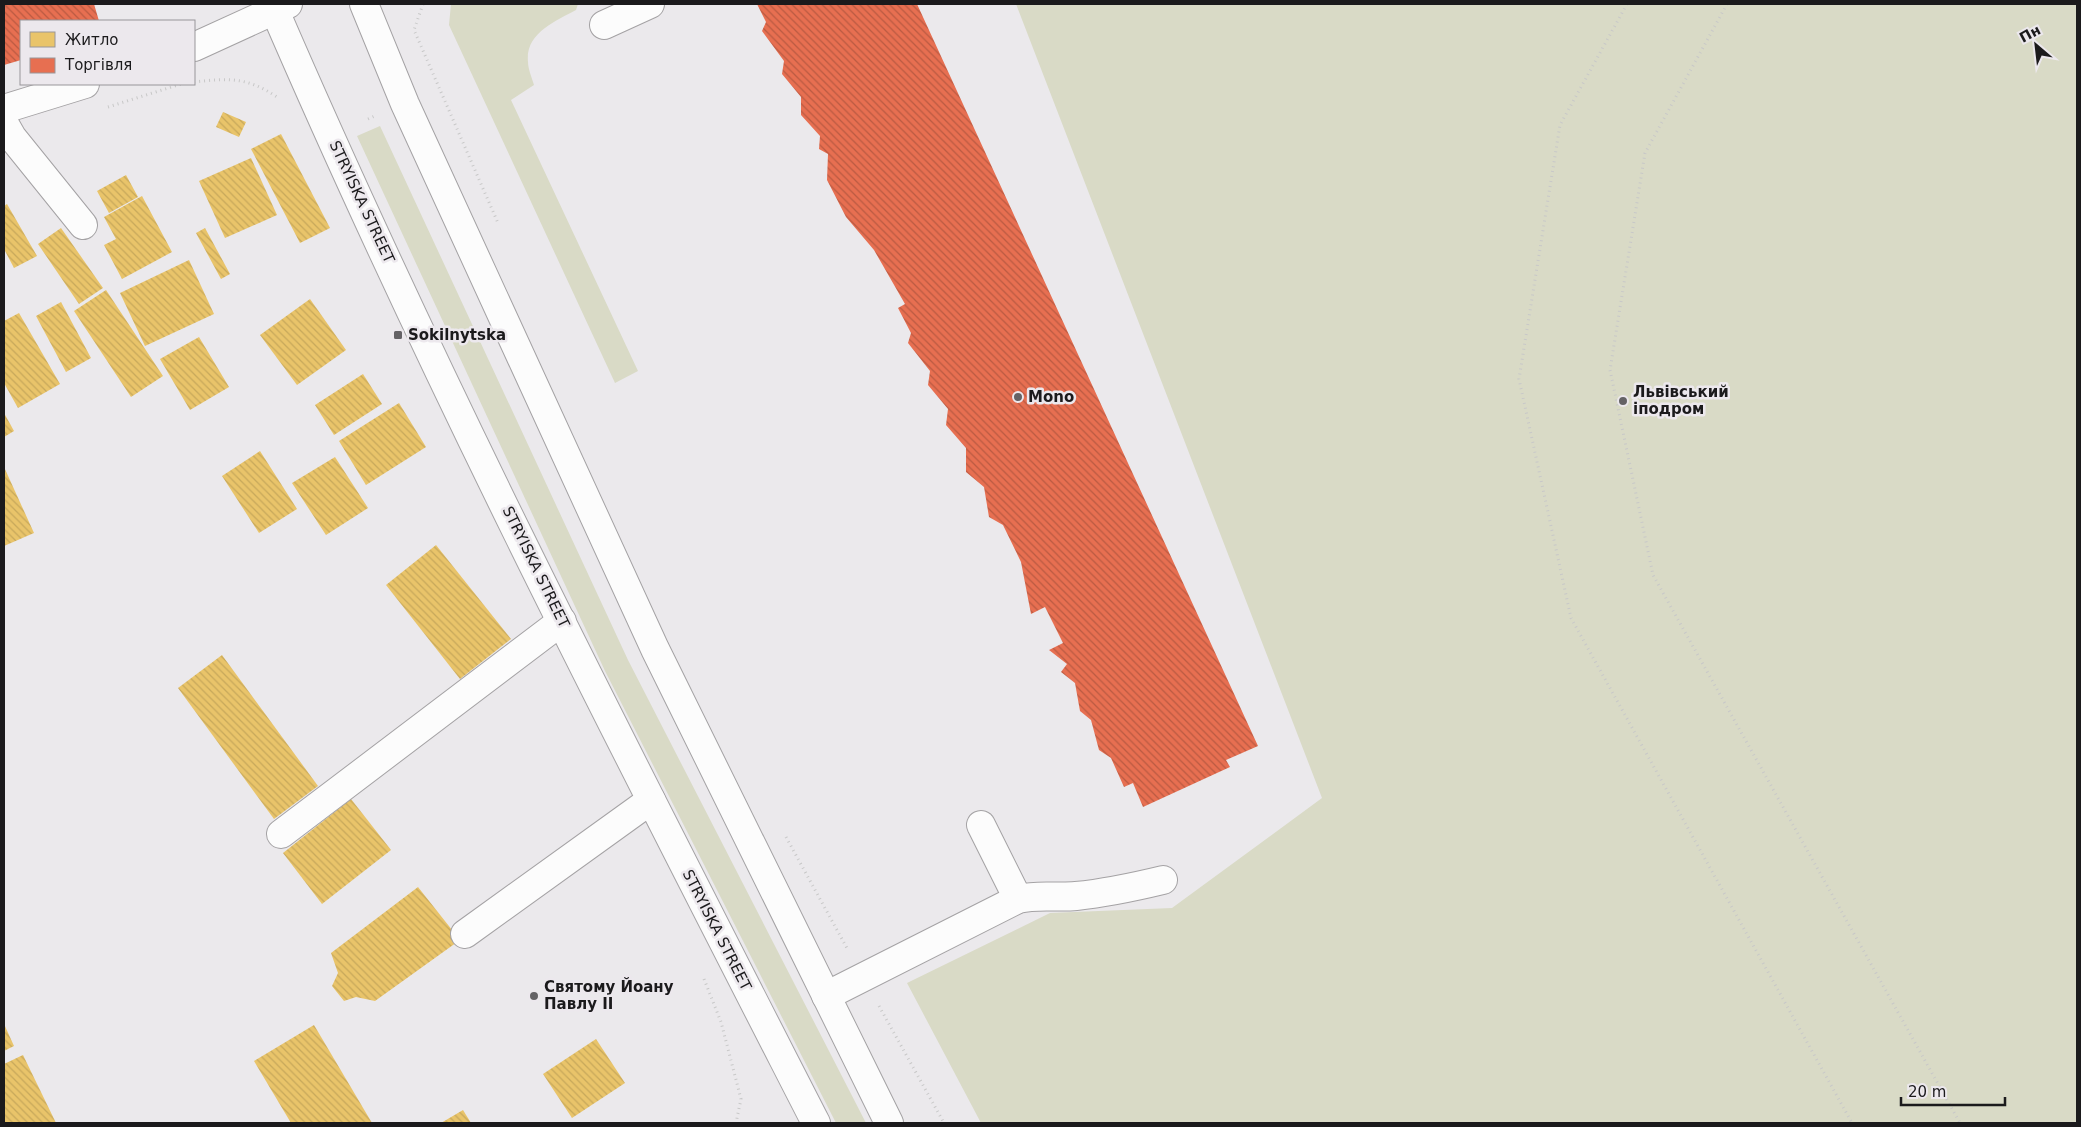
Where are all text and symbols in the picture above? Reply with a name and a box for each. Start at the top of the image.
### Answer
legend [20,20,195,85]
north arrow [2011,20,2061,70]
text: Пн [2017,21,2043,46]
text: Житло [65,31,118,49]
text: Торгівля [64,56,132,74]
street label: STRYISKA STREET [326,138,399,267]
place label: Sokilnytska [408,326,506,344]
marker: Sokilnytska [392,329,404,341]
place label: Львівський іподром [1633,383,1729,418]
place label: Mono [1028,388,1074,406]
marker: Mono [1012,391,1024,403]
marker: Львівський іподром [1617,395,1629,407]
street label: STRYISKA STREET [499,503,574,631]
street label: STRYISKA STREET [679,867,756,994]
place label: Святому Йоану Павлу ІІ [544,977,674,1013]
marker: Святому Йоану Павлу ІІ [528,990,540,1002]
scale bar [1901,1074,2005,1106]
text: 20 m [1908,1083,1946,1101]

